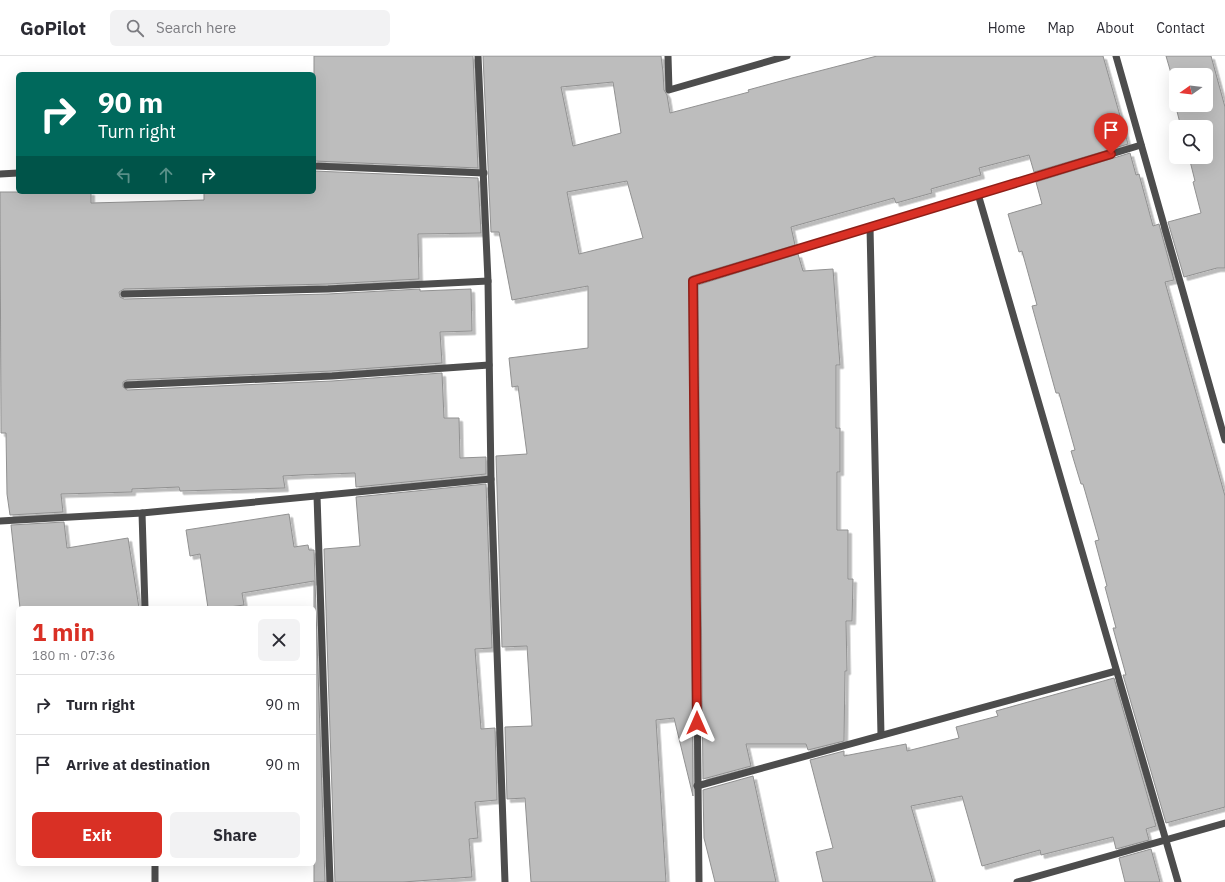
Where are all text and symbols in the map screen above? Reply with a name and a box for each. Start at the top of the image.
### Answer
search box [110,10,390,46]
text: GoPilot [20,16,86,40]
icon: search [124,17,146,39]
text: Search here [156,18,236,37]
text: Home [988,19,1025,37]
text: Map [1047,19,1074,37]
text: About [1096,19,1134,37]
text: Contact [1156,19,1205,37]
north arrow [1169,68,1213,112]
map controls [1169,68,1213,164]
text: 90 m [98,84,163,121]
icon: right [32,88,84,140]
pin [1094,113,1128,154]
icon: arrive [1100,119,1122,141]
text: Turn right [98,120,176,143]
button: search [1169,120,1213,164]
icon: left [113,164,135,186]
icon: ahead [155,164,177,186]
icon: right [197,164,219,186]
text: 1 min [32,616,95,648]
button: close [258,619,300,661]
text: 180 m · 07:36 [32,647,115,664]
icon: right [32,694,54,716]
text: Turn right [66,695,135,714]
text: 90 m [265,695,300,714]
position arrow [676,702,718,744]
icon: arrive [32,754,54,776]
text: Arrive at destination [66,755,210,774]
text: 90 m [265,755,300,774]
button: Exit [32,812,162,858]
button: Share [170,812,300,858]

